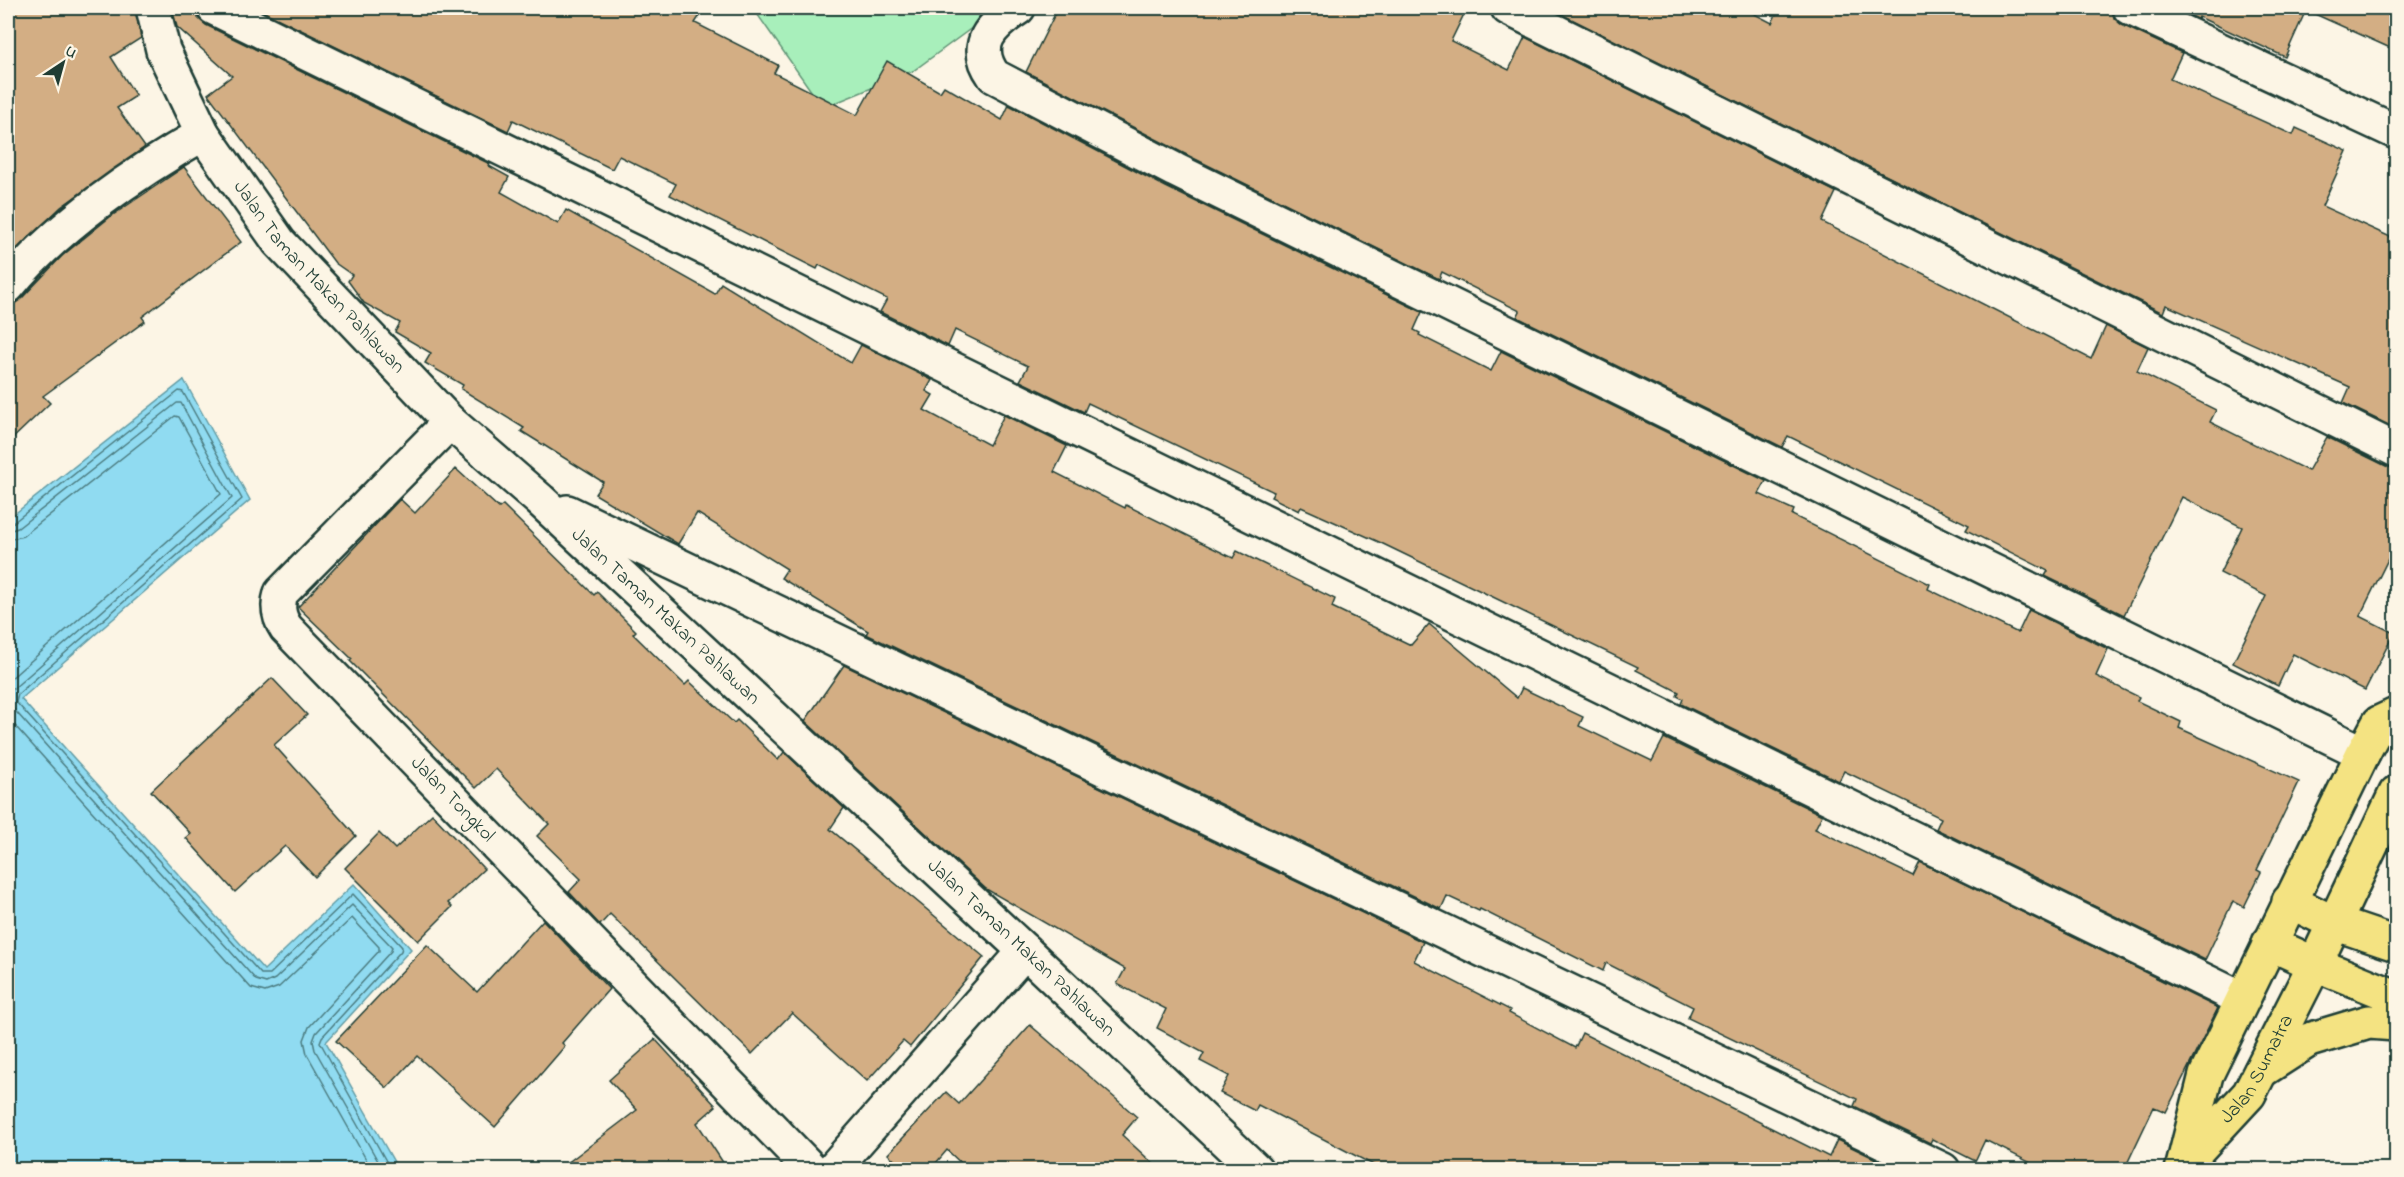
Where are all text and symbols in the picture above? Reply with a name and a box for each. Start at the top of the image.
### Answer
north arrow [33,33,93,93]
text: U [59,40,82,65]
street label: Jalan Taman Makan Pahlawan [226,175,412,381]
street label: Jalan Taman Makan Pahlawan [564,521,767,712]
street label: Jalan Tongkol [403,750,501,849]
street label: Jalan Taman Makan Pahlawan [920,852,1122,1044]
street label: Jalan Sumatra [2213,1010,2301,1131]

